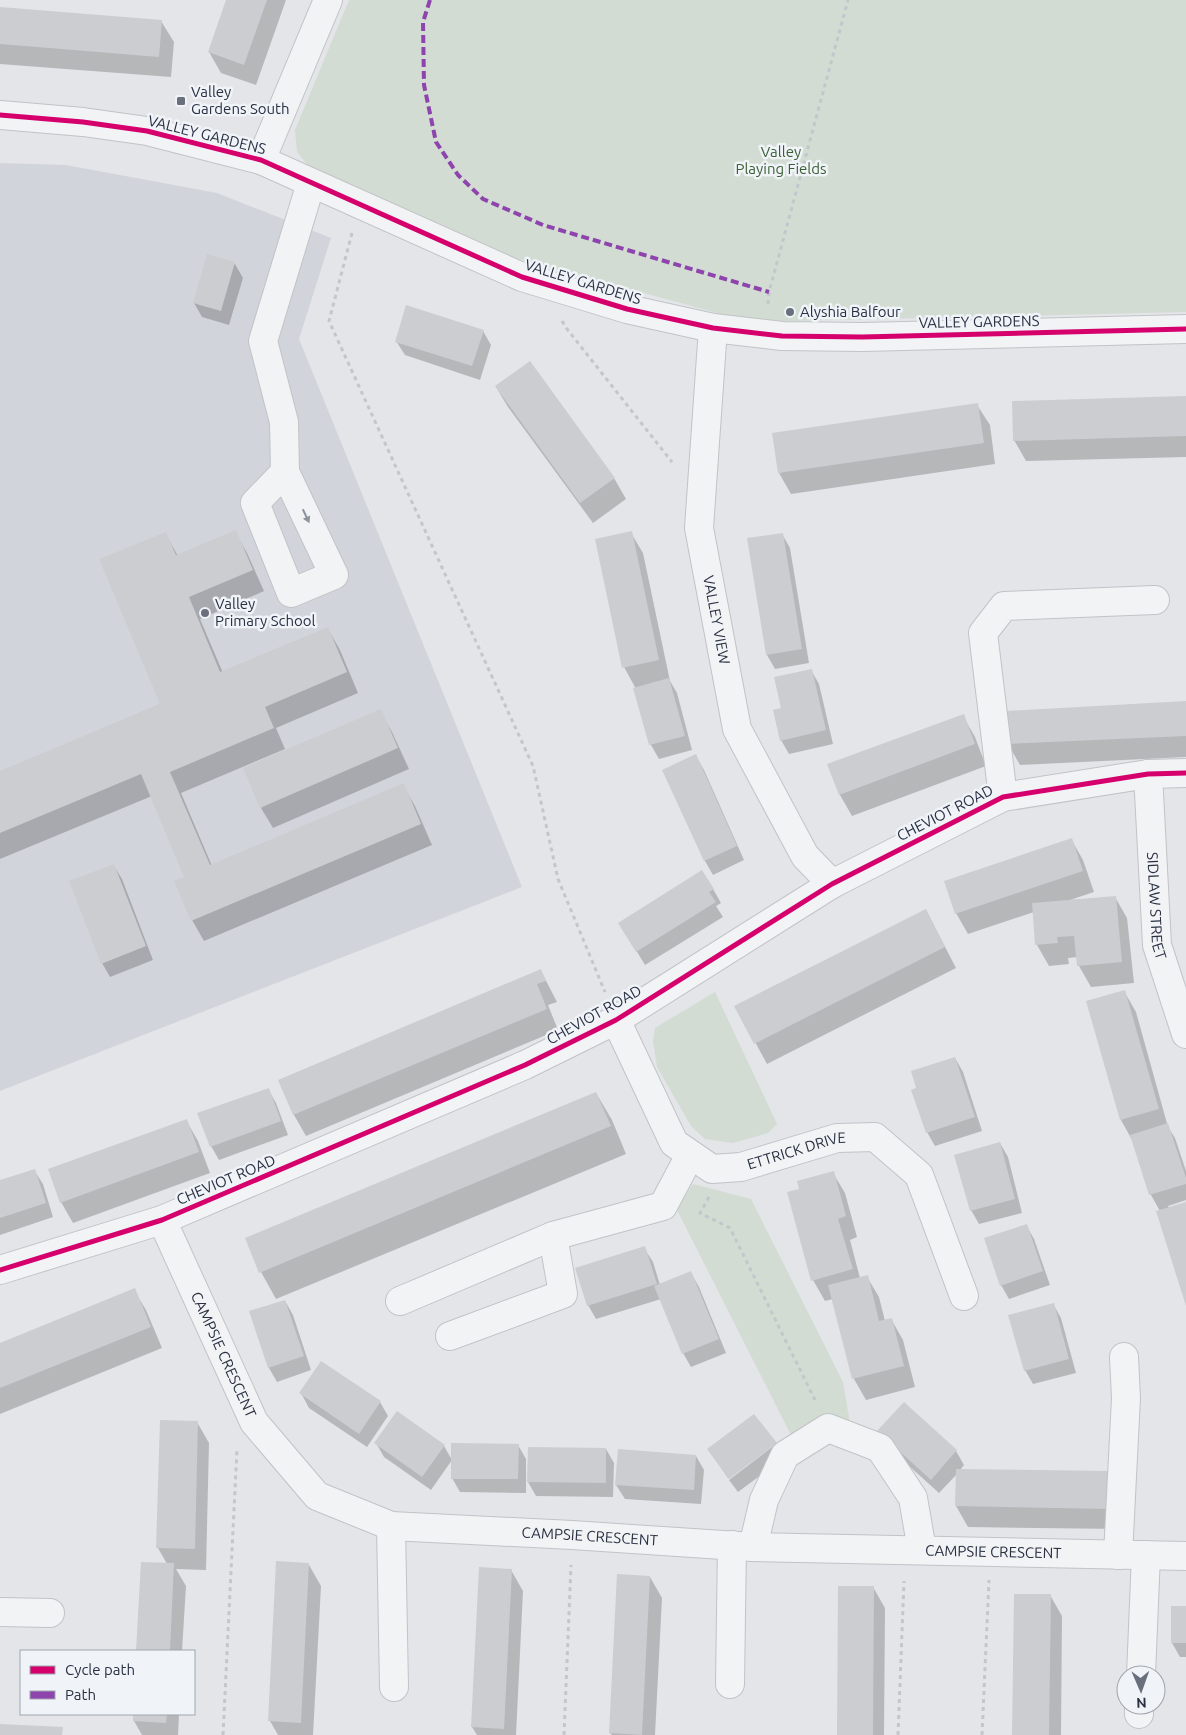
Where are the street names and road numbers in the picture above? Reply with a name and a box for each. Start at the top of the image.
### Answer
street label: VALLEY GARDENS [146,112,268,157]
street label: VALLEY GARDENS [523,256,644,307]
street label: VALLEY GARDENS [918,312,1040,331]
street label: VALLEY VIEW [700,574,734,666]
street label: CHEVIOT ROAD [894,781,996,844]
street label: SIDLAW STREET [1144,851,1170,962]
street label: CHEVIOT ROAD [543,981,644,1048]
street label: ETTRICK DRIVE [745,1129,846,1173]
street label: CHEVIOT ROAD [174,1151,278,1208]
street label: CAMPSIE CRESCENT [188,1289,260,1421]
street label: CAMPSIE CRESCENT [521,1524,659,1549]
street label: CAMPSIE CRESCENT [925,1542,1062,1561]

